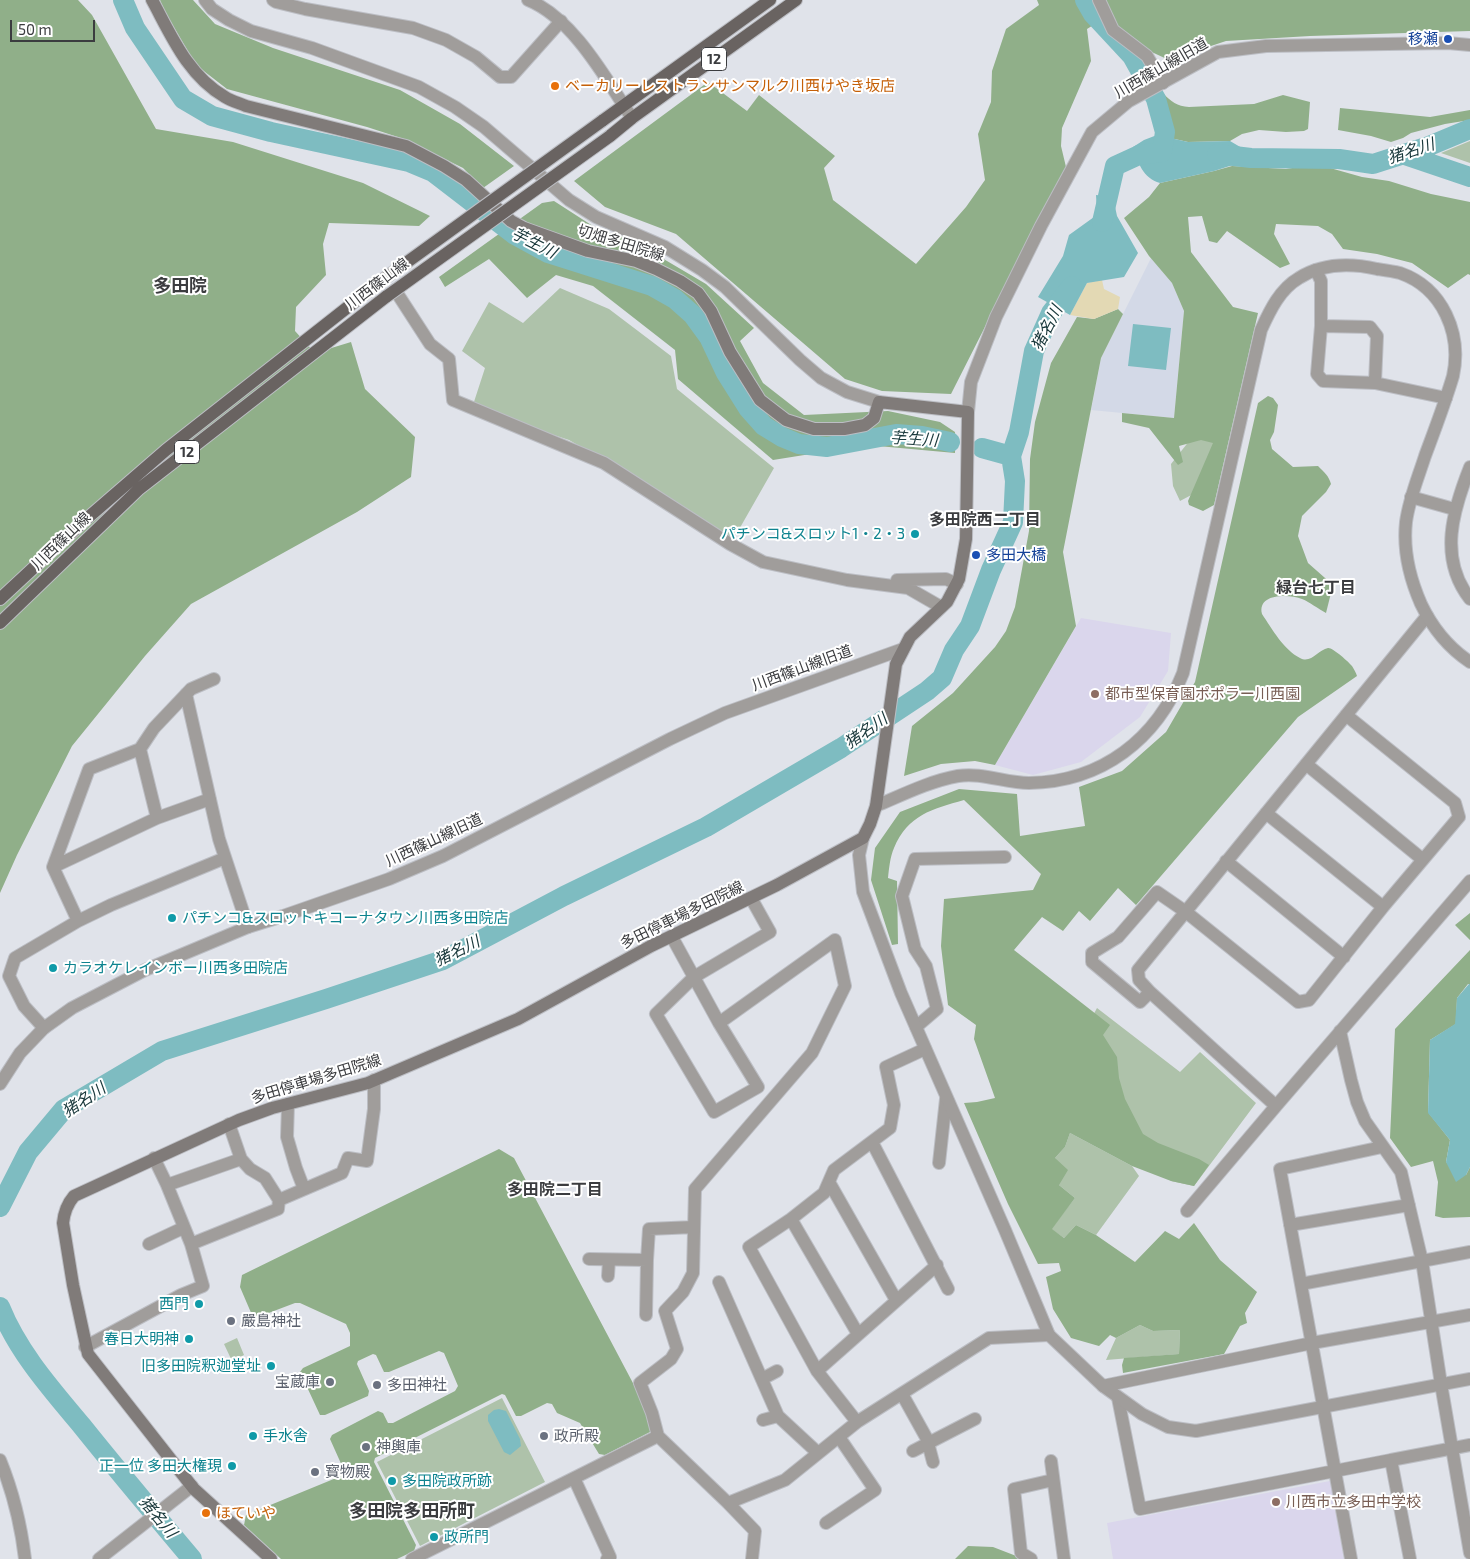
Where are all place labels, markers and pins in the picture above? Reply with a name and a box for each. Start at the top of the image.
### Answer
place label: 移瀬 [1408,30,1438,48]
marker: 移瀬 [1442,33,1454,45]
place label: ベーカリーレストランサンマルク川西けやき坂店 [565,77,895,95]
marker: ベーカリーレストランサンマルク川西けやき坂店 [549,80,561,92]
place label: パチンコ&スロット1・2・3 [721,525,905,543]
marker: パチンコ&スロット1・2・3 [909,528,921,540]
place label: 多田大橋 [986,546,1046,564]
marker: 多田大橋 [970,549,982,561]
place label: 都市型保育園ポポラー川西園 [1105,685,1300,703]
marker: 都市型保育園ポポラー川西園 [1089,688,1101,700]
place label: パチンコ&スロットキコーナタウン川西多田院店 [182,909,509,927]
marker: パチンコ&スロットキコーナタウン川西多田院店 [166,912,178,924]
place label: カラオケレインボー川西多田院店 [63,959,288,977]
marker: カラオケレインボー川西多田院店 [47,962,59,974]
place label: 西門 [159,1295,189,1313]
marker: 西門 [193,1298,205,1310]
place label: 嚴島神社 [241,1312,301,1330]
marker: 嚴島神社 [225,1315,237,1327]
place label: 春日大明神 [104,1330,179,1348]
marker: 春日大明神 [183,1333,195,1345]
place label: 旧多田院釈迦堂址 [141,1357,261,1375]
marker: 旧多田院釈迦堂址 [265,1360,277,1372]
place label: 宝蔵庫 [275,1373,320,1391]
marker: 宝蔵庫 [324,1376,336,1388]
place label: 多田神社 [387,1376,447,1394]
marker: 多田神社 [371,1379,383,1391]
place label: 手水舎 [263,1427,308,1445]
place label: 政所殿 [554,1427,599,1445]
marker: 手水舎 [247,1430,259,1442]
marker: 政所殿 [538,1430,550,1442]
place label: 神輿庫 [376,1438,421,1456]
marker: 神輿庫 [360,1441,372,1453]
place label: 正一位 多田大権現 [99,1457,222,1475]
marker: 正一位 多田大権現 [226,1460,238,1472]
place label: 寳物殿 [325,1463,370,1481]
marker: 寳物殿 [309,1466,321,1478]
place label: 多田院政所跡 [402,1472,492,1490]
marker: 多田院政所跡 [386,1475,398,1487]
place label: 川西市立多田中学校 [1286,1493,1421,1511]
marker: 川西市立多田中学校 [1270,1496,1282,1508]
place label: ほていや [216,1504,276,1522]
marker: ほていや [200,1507,212,1519]
place label: 政所門 [444,1528,489,1546]
marker: 政所門 [428,1531,440,1543]

